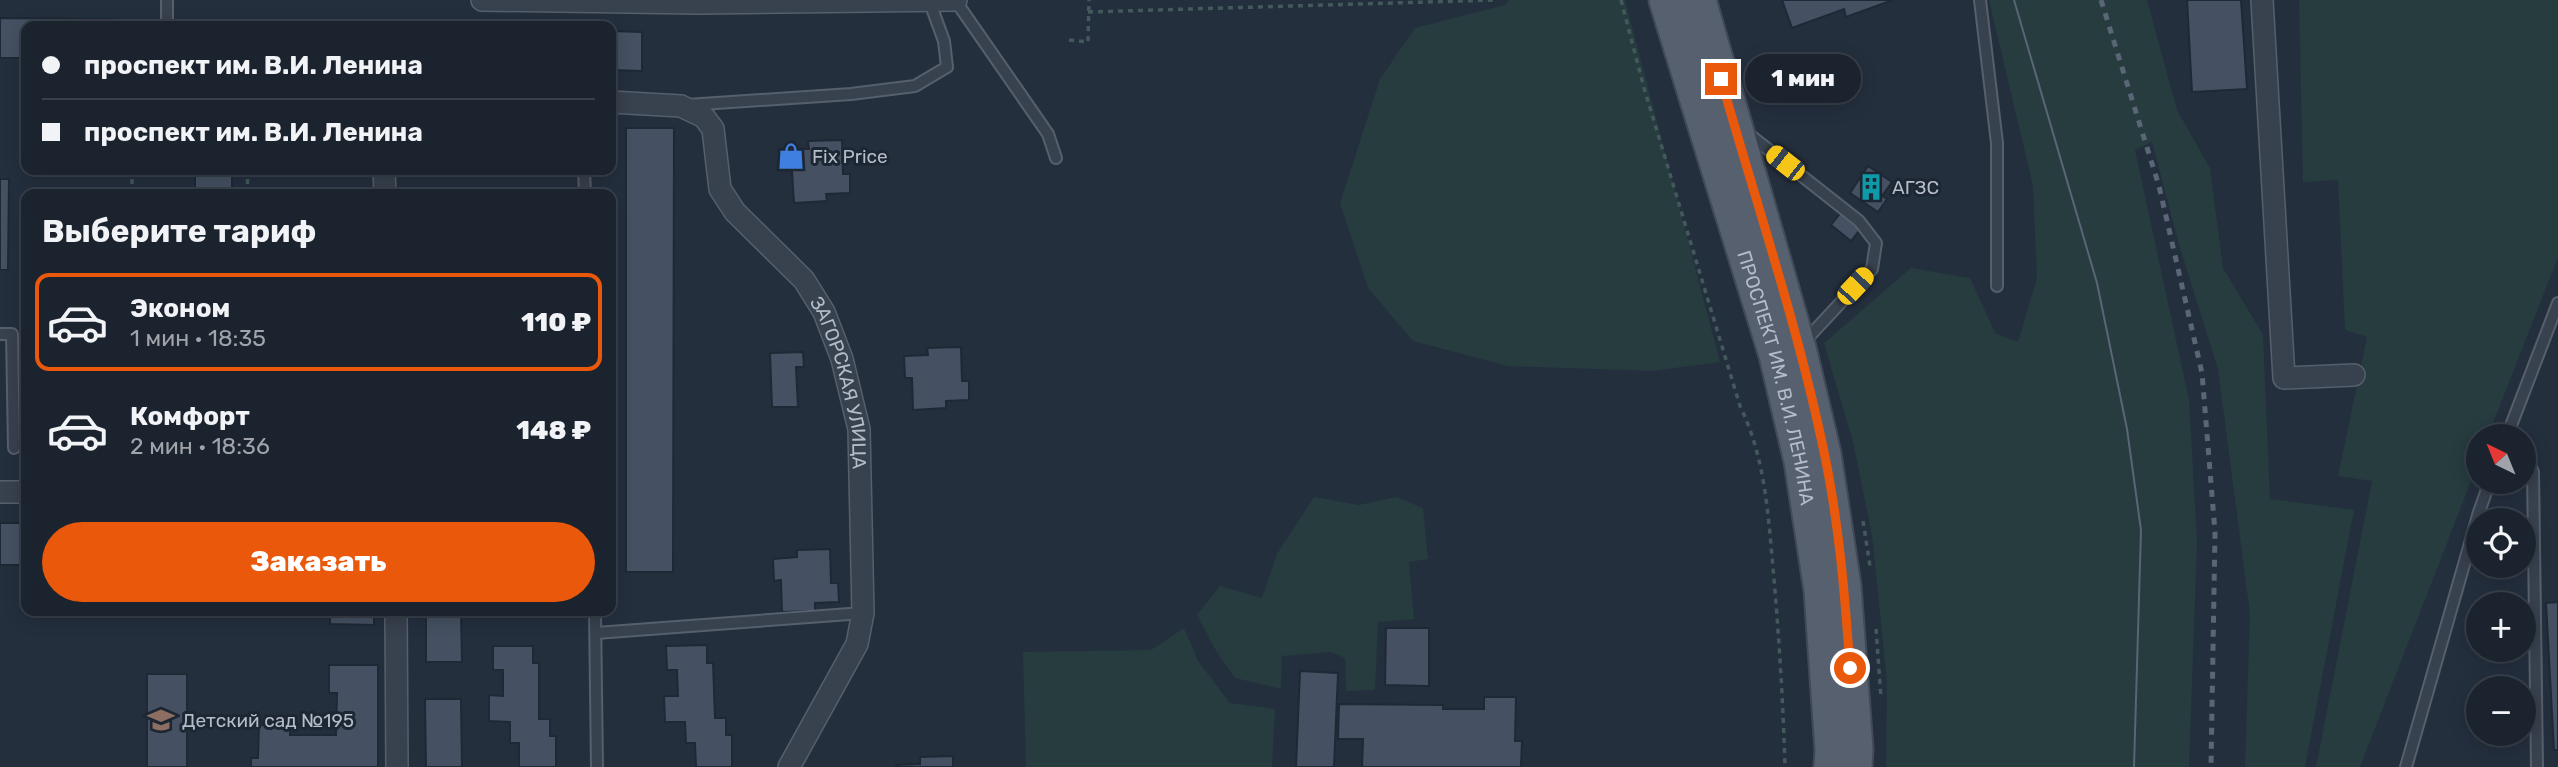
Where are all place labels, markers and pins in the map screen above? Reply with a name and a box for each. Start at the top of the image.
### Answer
shop icon: Fix Price [776,141,806,171]
place label: Fix Price [812,145,888,168]
building icon: АГЗС [1856,172,1886,202]
place label: АГЗС [1892,176,1939,199]
school or university icon: Детский сад №195 [146,705,176,735]
place label: Детский сад №195 [182,709,354,732]

